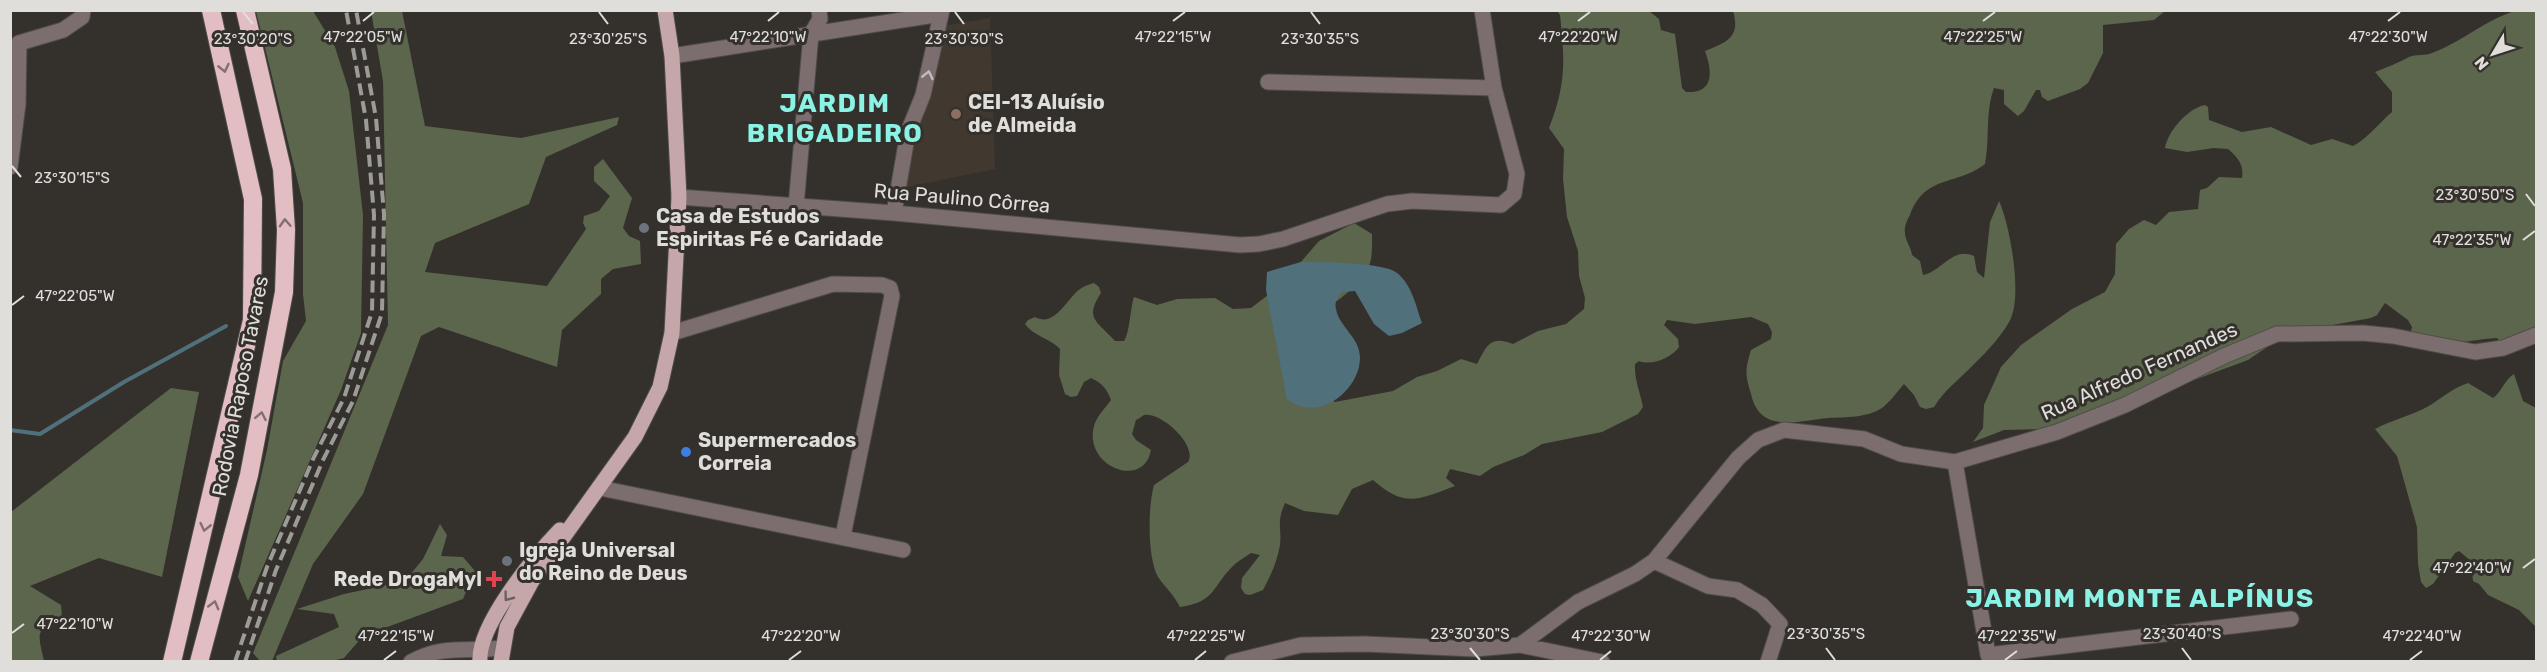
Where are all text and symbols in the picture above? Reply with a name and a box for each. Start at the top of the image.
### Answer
north arrow [2463,24,2523,84]
text: 47°22'05"W [323,28,403,46]
text: 47°22'10"W [729,28,807,46]
text: 47°22'15"W [1135,28,1211,46]
text: 47°22'20"W [1538,28,1618,46]
text: 47°22'25"W [1944,28,2022,46]
text: 47°22'30"W [2348,28,2428,46]
text: 23°30'20"S [214,30,292,48]
text: 23°30'25"S [569,30,647,48]
text: 23°30'30"S [925,30,1003,48]
text: 23°30'35"S [1281,30,1359,48]
text: N [2471,53,2493,74]
one-way arrow [217,62,230,72]
one-way arrow [920,70,933,80]
district label: JARDIM BRIGADEIRO [747,88,923,149]
place label: CEI-13 Aluísio de Almeida [968,90,1105,137]
marker: CEI-13 Aluísio de Almeida [949,107,963,121]
text: 23°30'15"S [34,169,110,187]
street label: Rua Paulino Côrrea [873,178,1051,218]
text: 23°30'50"S [2436,186,2514,204]
place label: Casa de Estudos Espiritas Fé e Caridade [656,204,884,251]
one-way arrow [279,219,292,228]
marker: Casa de Estudos Espiritas Fé e Caridade [637,221,651,235]
text: 47°22'35"W [2433,231,2512,249]
street label: Rodovia Raposo Tavares [207,274,273,498]
text: 47°22'05"W [35,287,115,305]
street label: Rua Alfredo Fernandes [2037,317,2241,425]
one-way arrow [254,411,267,421]
place label: Supermercados Correia [698,428,856,475]
marker: Supermercados Correia [679,445,693,459]
one-way arrow [200,522,213,532]
place label: Igreja Universal do Reino de Deus [519,538,688,585]
marker: Igreja Universal do Reino de Deus [500,554,514,568]
text: 47°22'40"W [2432,559,2512,577]
place label: Rede DrogaMyl [333,567,482,591]
marker: Rede DrogaMyl [487,572,501,586]
district label: JARDIM MONTE ALPÍNUS [1965,583,2315,614]
one-way arrow [504,590,515,601]
one-way arrow [207,600,219,611]
text: 47°22'10"W [36,615,114,633]
text: 23°30'30"S [1431,625,1509,643]
text: 23°30'35"S [1787,625,1865,643]
text: 23°30'40"S [2143,625,2221,643]
text: 47°22'15"W [358,627,434,645]
text: 47°22'20"W [761,627,841,645]
text: 47°22'25"W [1167,627,1245,645]
text: 47°22'30"W [1571,627,1651,645]
text: 47°22'35"W [1978,627,2057,645]
text: 47°22'40"W [2382,627,2462,645]

